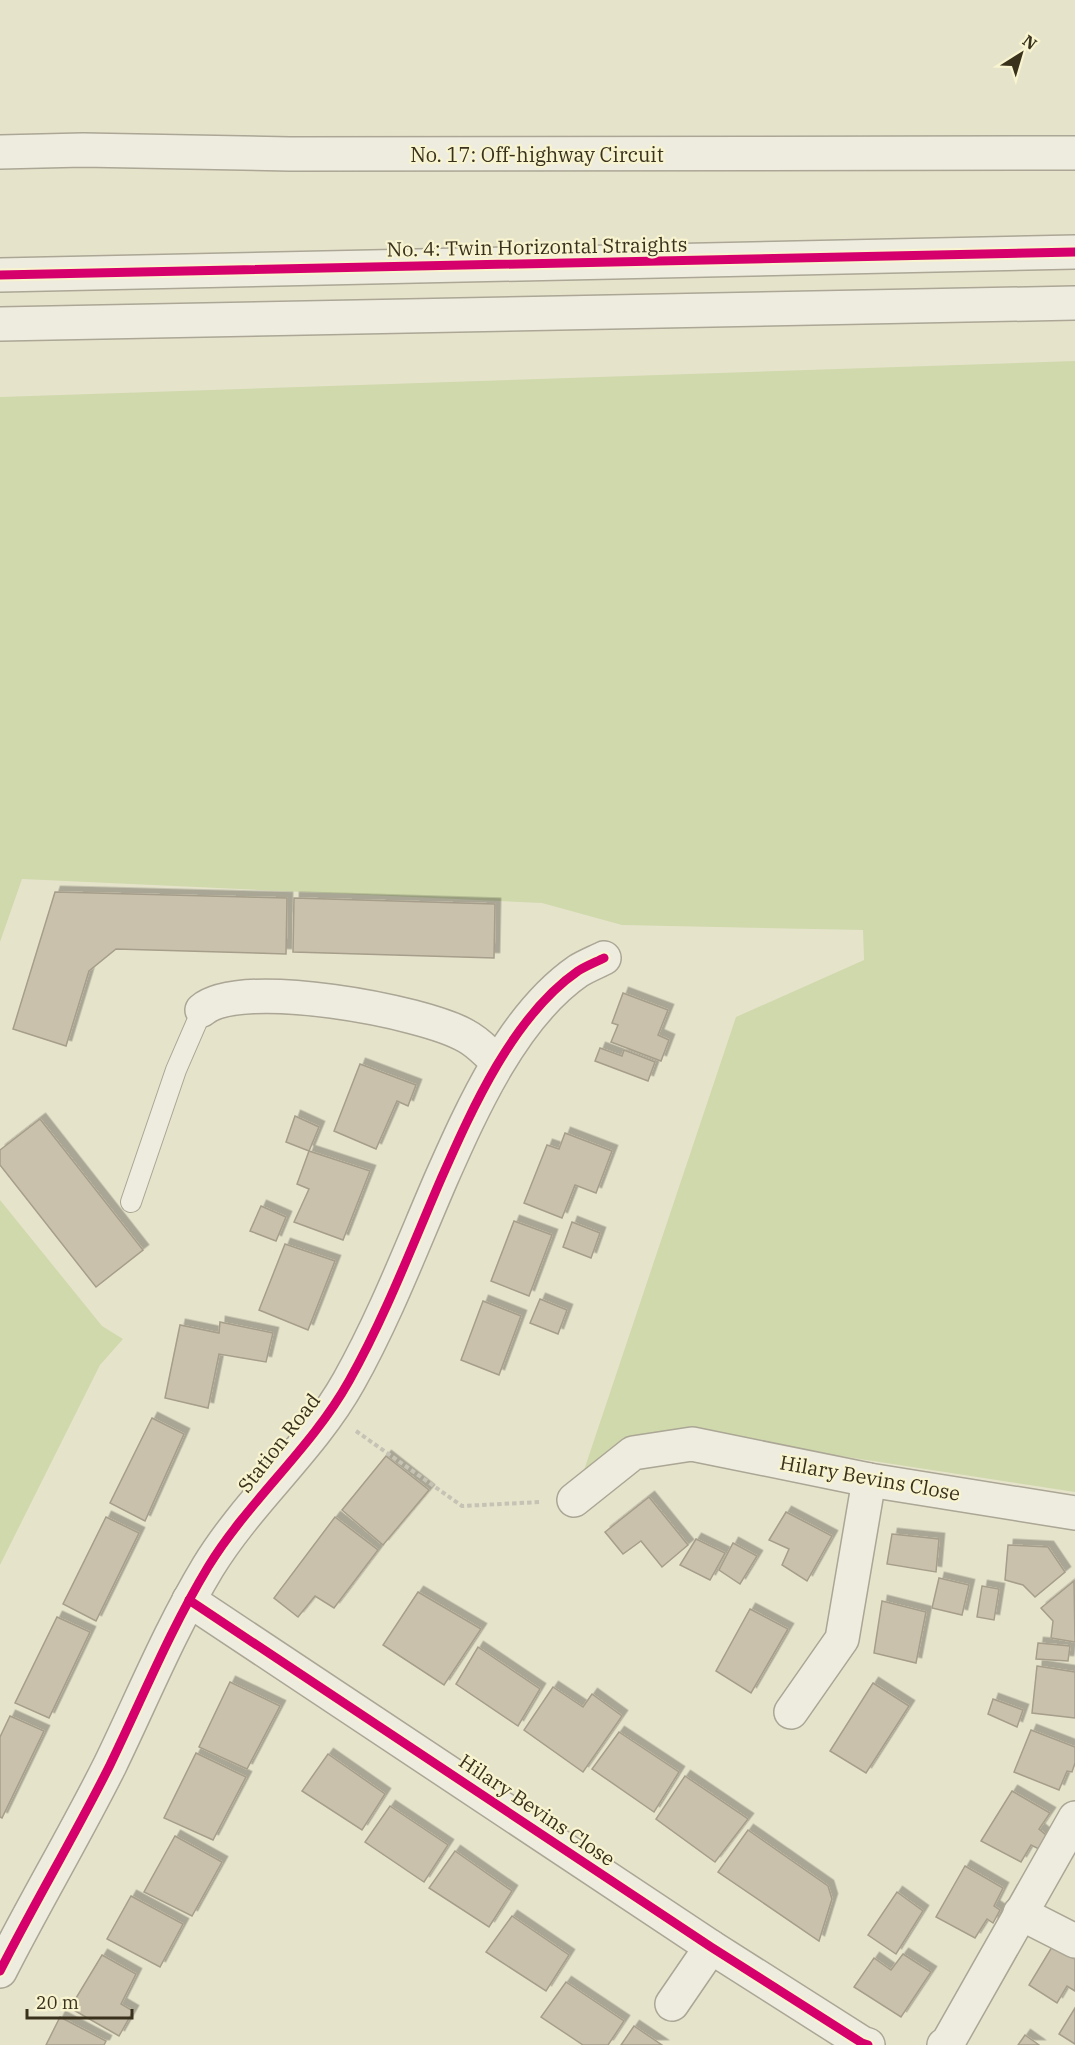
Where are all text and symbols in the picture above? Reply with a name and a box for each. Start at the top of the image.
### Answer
north arrow [991,24,1051,84]
text: N [1019,30,1041,54]
street label: No. 17: Off-highway Circuit [410,141,664,168]
street label: No. 4: Twin Horizontal Straights [386,230,688,263]
street label: Station Road [231,1387,326,1498]
street label: Hilary Bevins Close [778,1448,962,1507]
street label: Hilary Bevins Close [454,1747,621,1872]
scale bar [27,1982,132,2020]
text: 20 m [36,1991,79,2014]

